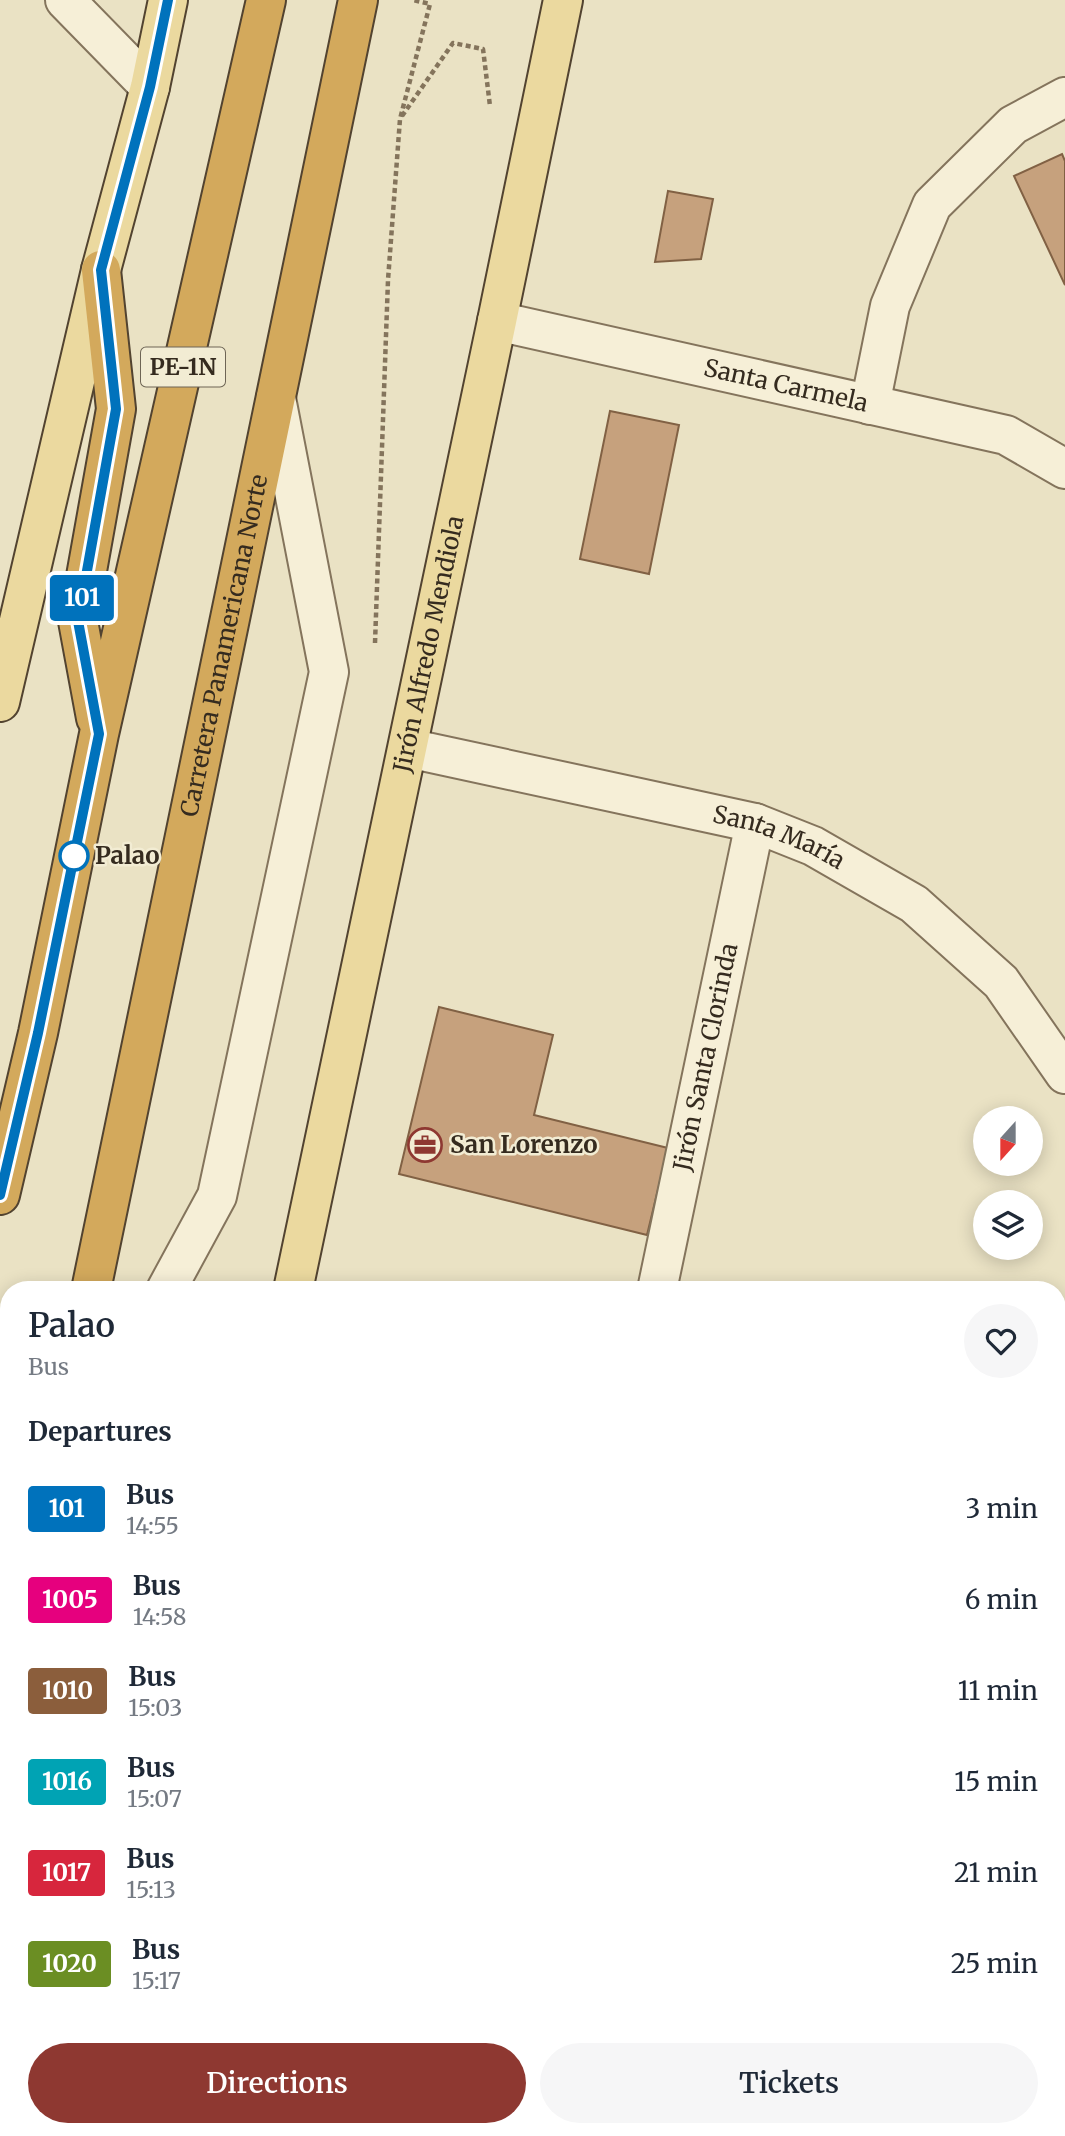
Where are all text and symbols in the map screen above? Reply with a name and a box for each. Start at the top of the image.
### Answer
road number: PE-1N [141,348,225,386]
street label: Santa Carmela [701,352,871,419]
street label: Carretera Panamericana Norte [173,472,274,819]
street label: Jirón Alfredo Mendiola [386,513,471,776]
line badge: 101 [42,575,122,621]
text: 101 [64,582,100,613]
street label: Santa María [710,798,851,876]
place label: Palao [95,840,160,871]
marker: Palao [59,841,89,871]
street label: Jirón Santa Clorinda [666,940,744,1175]
north arrow [973,1106,1043,1176]
map controls [973,1106,1043,1260]
office icon: San Lorenzo [406,1126,444,1164]
place label: San Lorenzo [450,1129,598,1160]
button: layers [973,1190,1043,1260]
button: heart [964,1304,1038,1378]
text: Palao [28,1305,115,1346]
text: Bus [28,1352,69,1381]
text: Departures [28,1415,172,1448]
text: Bus [126,1478,174,1511]
text: 3 min [966,1492,1038,1525]
text: 101 [48,1493,85,1524]
text: 14:55 [126,1511,179,1540]
text: Bus [133,1569,181,1602]
text: 6 min [965,1583,1038,1616]
text: 1005 [42,1584,98,1615]
text: 14:58 [133,1602,187,1631]
text: Bus [128,1660,176,1693]
text: 11 min [958,1674,1038,1707]
text: 1010 [42,1675,93,1706]
text: 15:03 [128,1693,182,1722]
text: Bus [127,1751,175,1784]
text: 15 min [954,1765,1038,1798]
text: 1016 [42,1766,92,1797]
text: 15:07 [127,1784,182,1813]
text: Bus [126,1842,174,1875]
text: 21 min [954,1856,1038,1889]
text: 1017 [42,1857,91,1888]
text: 15:13 [126,1875,176,1904]
text: Bus [132,1933,180,1966]
text: 25 min [951,1947,1038,1980]
text: 1020 [42,1948,97,1979]
text: 15:17 [132,1966,181,1995]
button: Directions [28,2043,526,2123]
button: Tickets [540,2043,1038,2123]

